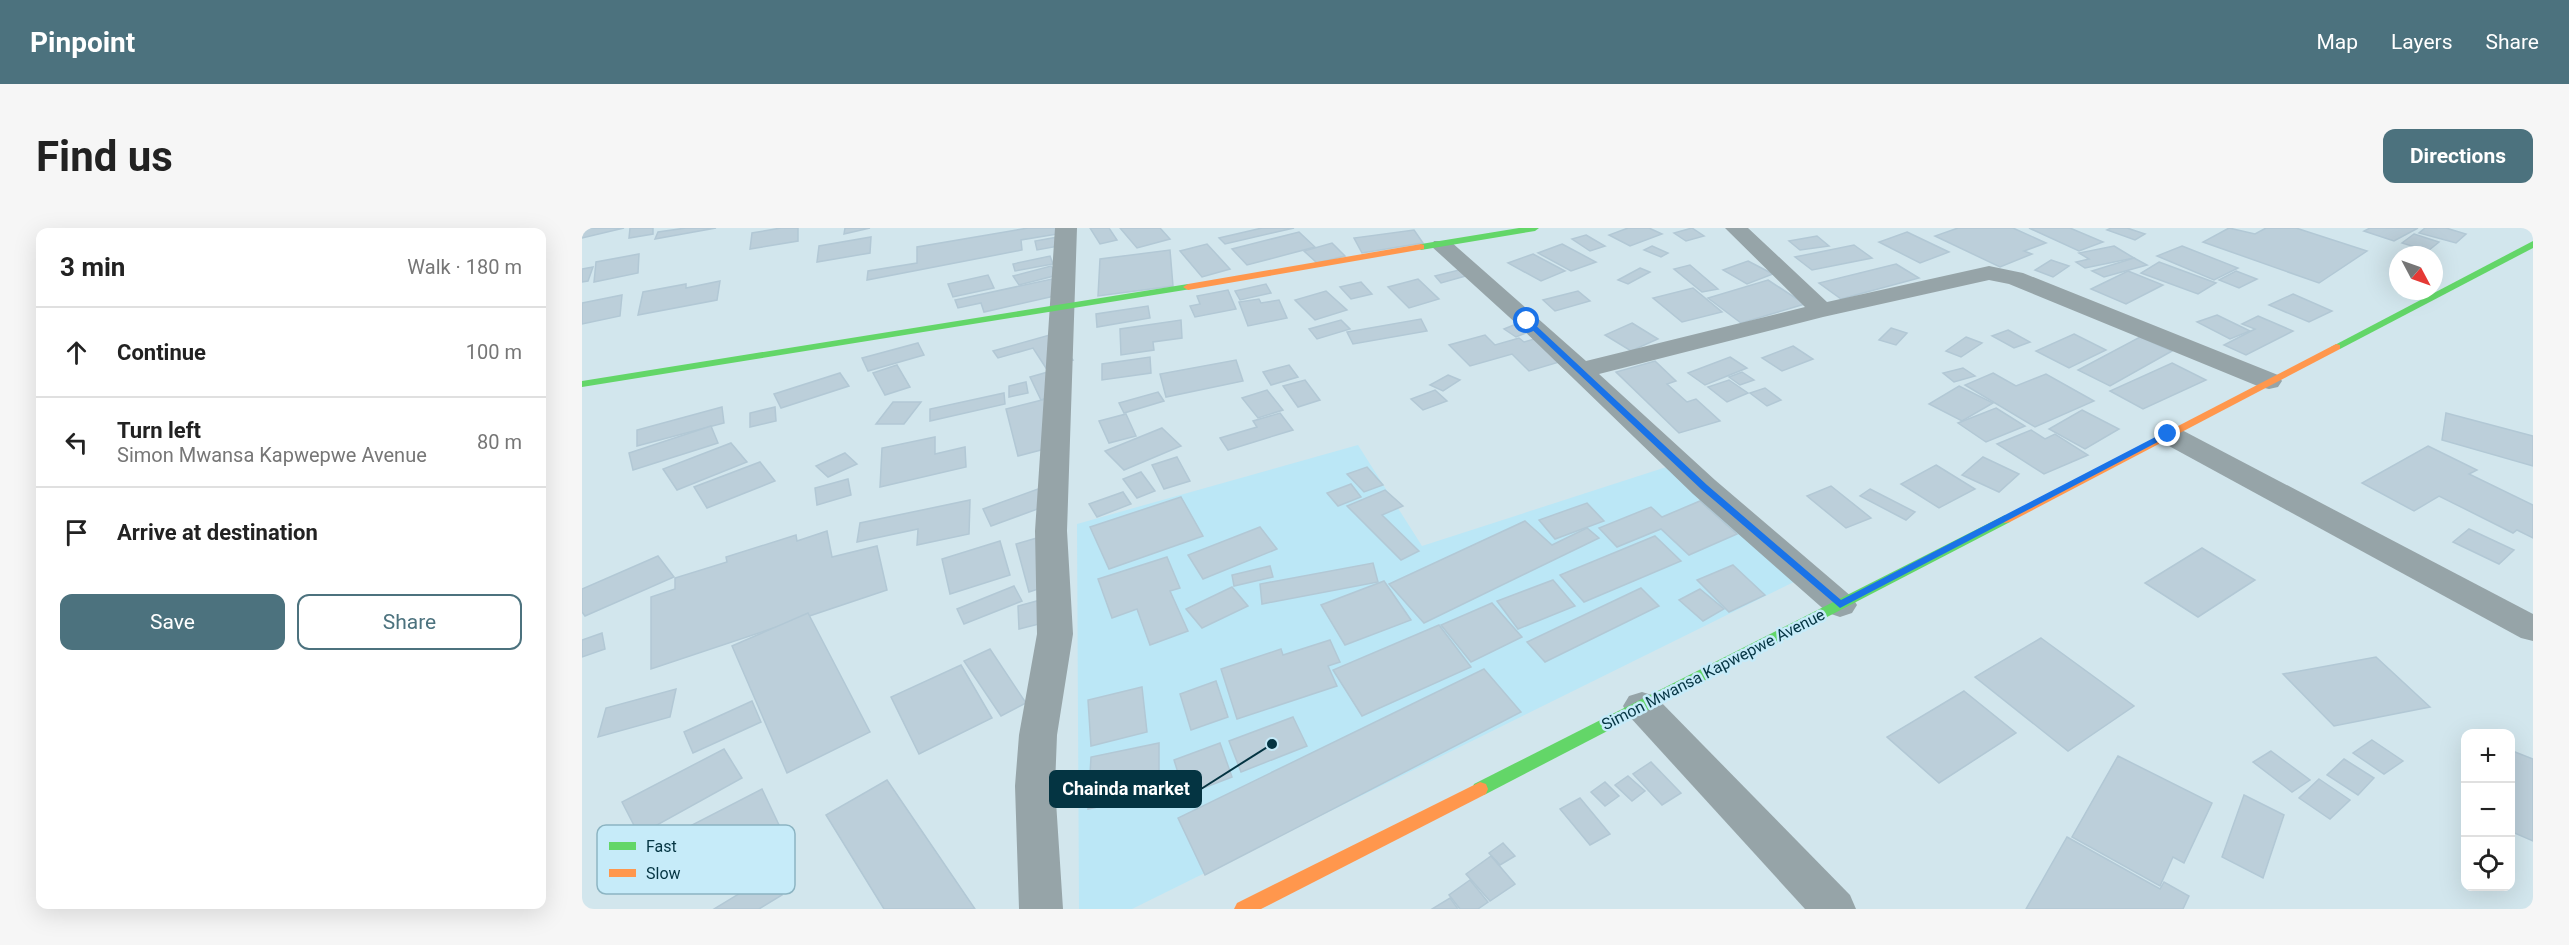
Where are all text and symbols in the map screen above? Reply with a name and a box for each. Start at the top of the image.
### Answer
text: Pinpoint [30,26,135,59]
text: Map [2316,30,2358,54]
text: Layers [2391,30,2452,54]
text: Share [2485,30,2539,54]
button: Directions [2383,129,2533,183]
text: Find us [36,132,173,181]
north arrow [2389,246,2443,300]
text: 3 min [60,252,125,282]
text: Walk · 180 m [407,255,522,279]
route start [1513,307,1539,333]
icon: ahead [60,336,93,369]
text: Continue [117,340,206,365]
text: 100 m [466,340,522,364]
text: Turn left [117,418,201,443]
route end [2154,420,2180,446]
icon: left [60,426,93,459]
text: 80 m [477,430,522,454]
text: Simon Mwansa Kapwepwe Avenue [117,443,427,467]
icon: arrive [60,516,93,549]
text: Arrive at destination [117,520,318,545]
button: Save [60,594,285,650]
button: Share [297,594,522,650]
street label: Simon Mwansa Kapwepwe Avenue [1599,605,1828,734]
map controls [2461,729,2515,891]
button: + [2461,729,2515,783]
callout: Chainda market [1050,771,1201,807]
text: Chainda market [1062,778,1190,799]
button: − [2461,783,2515,837]
legend [597,825,795,894]
text: Fast [646,837,677,856]
button: locate [2461,837,2515,891]
text: Slow [646,864,681,883]

